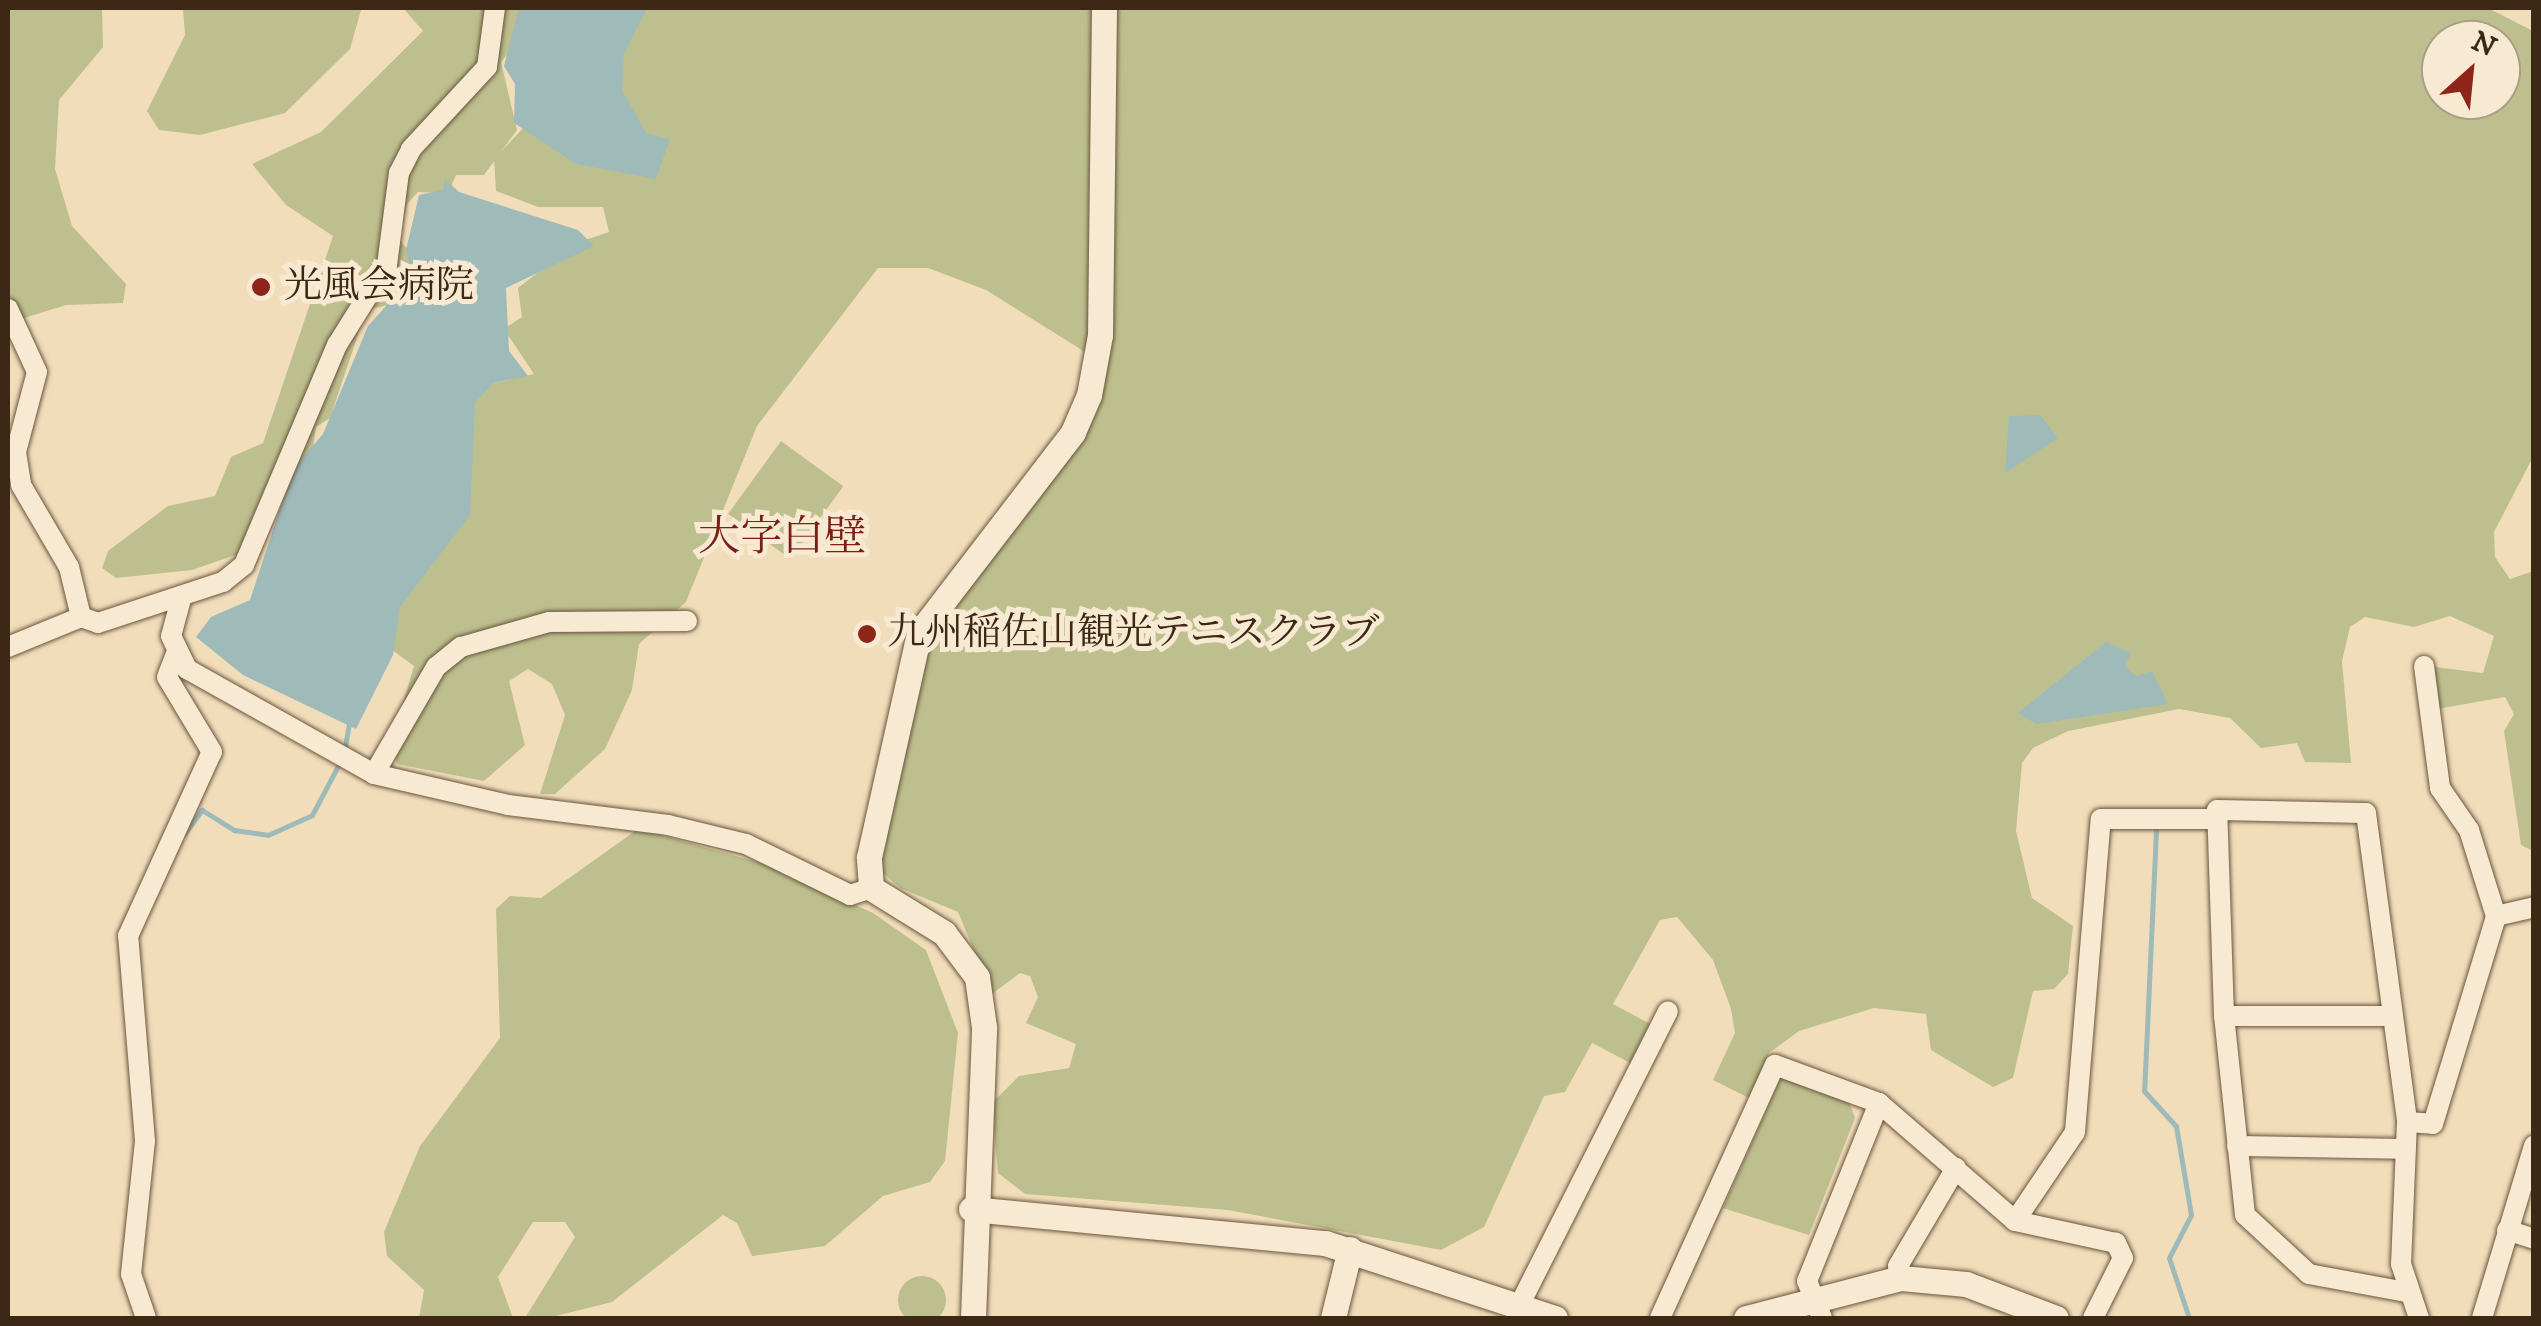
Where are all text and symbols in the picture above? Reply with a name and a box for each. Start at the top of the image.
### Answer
north arrow [2421,20,2521,120]
text: N [2466,24,2502,65]
place label: 光風会病院 [284,264,474,310]
marker: 光風会病院 [248,274,274,300]
district label: 大字白壁 [698,513,866,563]
place label: 九州稲佐山観光テニスクラブ [887,611,1381,657]
marker: 九州稲佐山観光テニスクラブ [856,623,878,645]

